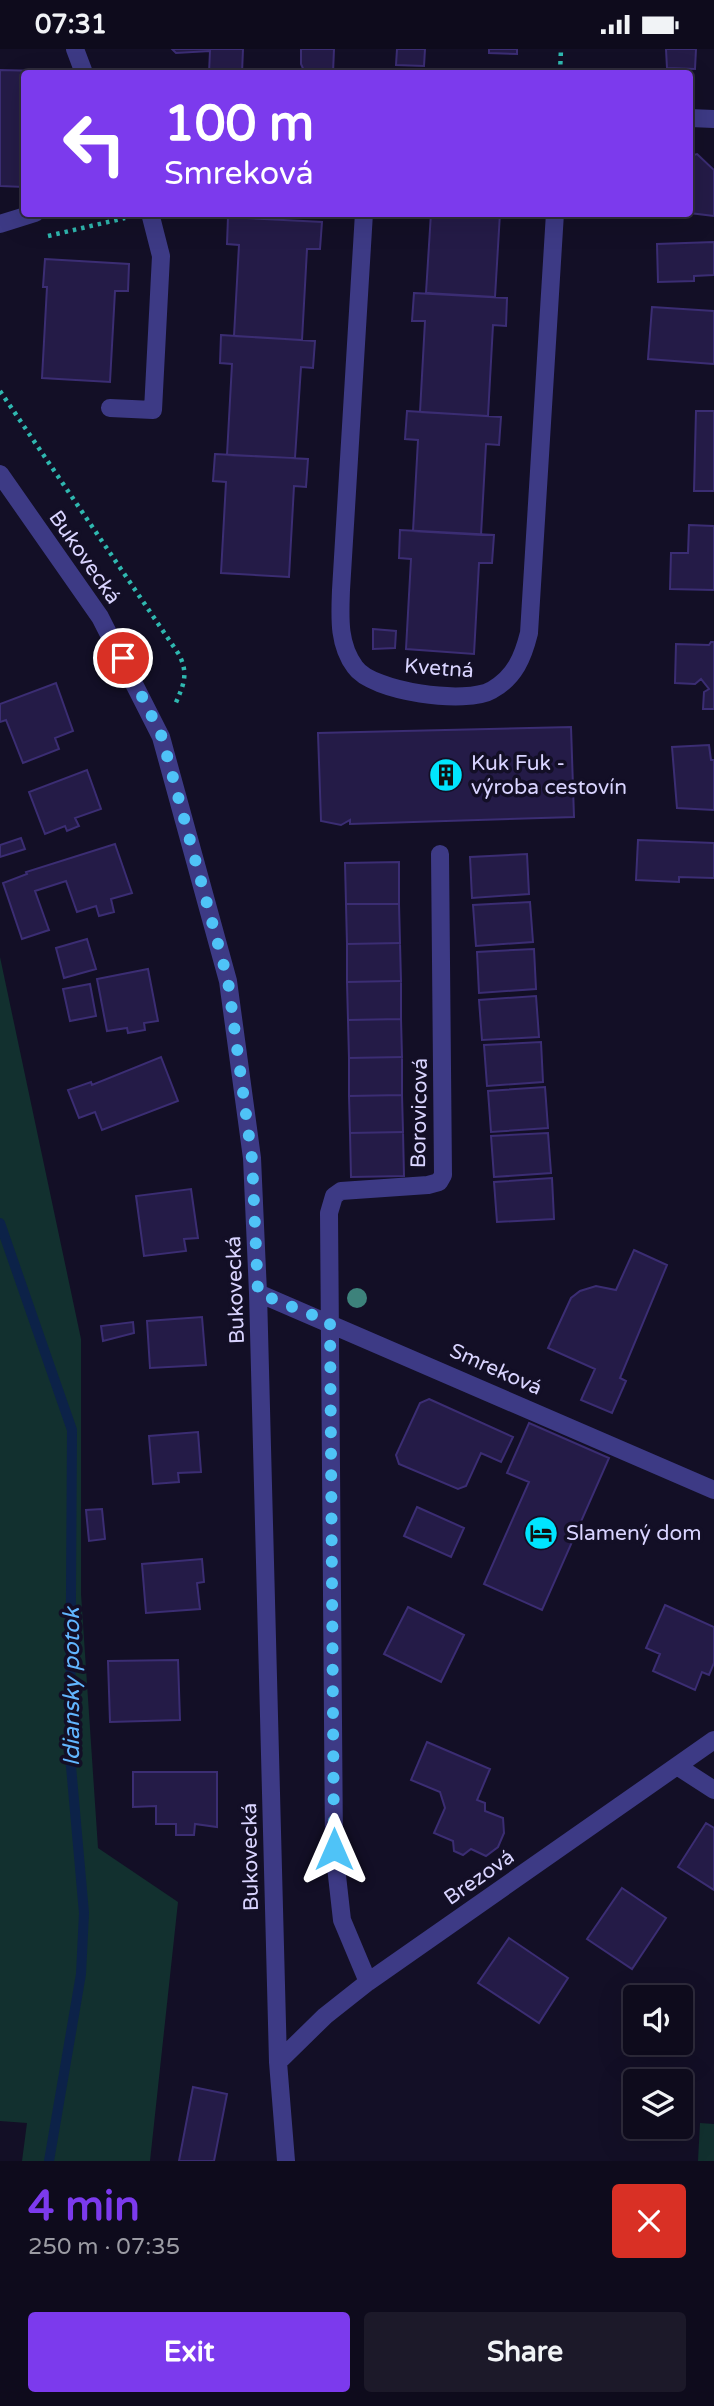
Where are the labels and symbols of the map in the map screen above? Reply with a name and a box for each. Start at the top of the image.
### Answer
street label: Bukovecká [43,506,126,609]
pin [93,628,153,688]
street label: Kvetná [403,654,475,683]
place label: Kuk Fuk - výroba cestovín [471,751,627,800]
building icon: Kuk Fuk - výroba cestovín [427,756,465,794]
street label: Borovicová [406,1058,433,1168]
street label: Bukovecká [221,1235,250,1344]
street label: Smreková [446,1338,546,1401]
hotel icon: Slamený dom [522,1514,560,1552]
place label: Slamený dom [566,1521,702,1546]
water label: Idiansky potok [58,1606,86,1766]
street label: Bukovecká [237,1803,264,1911]
position arrow [297,1812,371,1886]
street label: Brezová [439,1844,519,1911]

